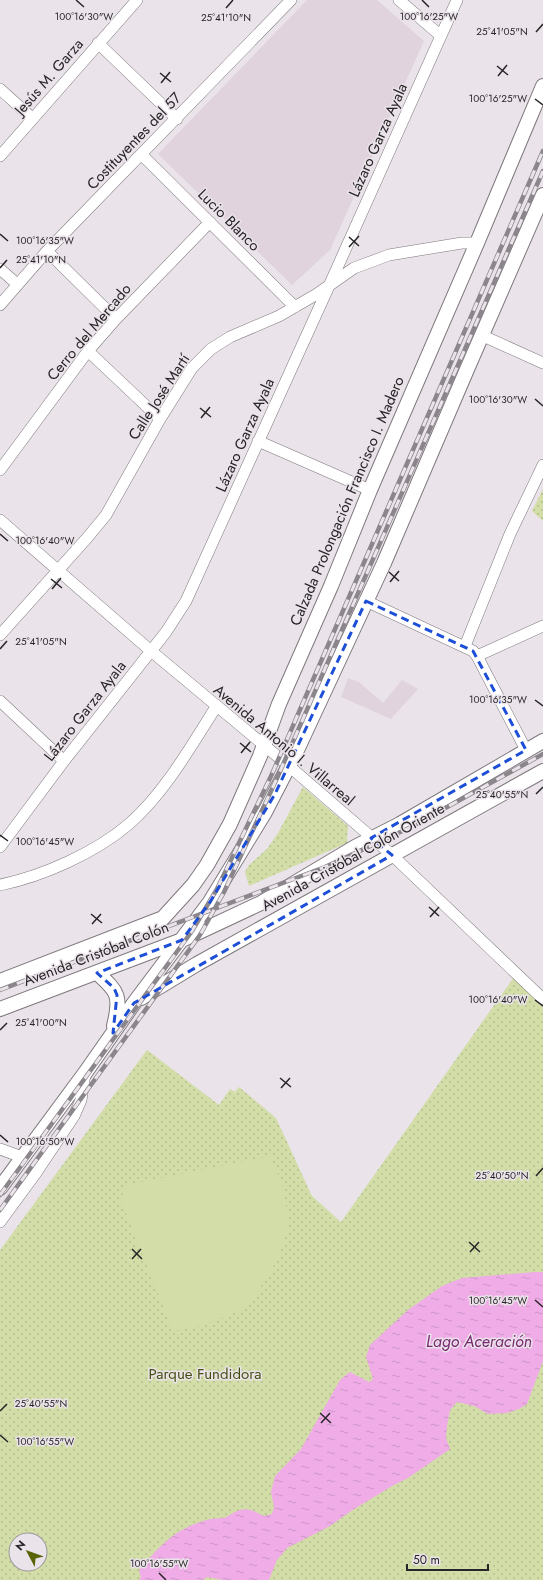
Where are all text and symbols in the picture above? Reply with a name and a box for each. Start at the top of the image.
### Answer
text: 100°16'30"W [55,9,113,24]
text: 100°16'25"W [400,9,458,24]
text: 25°41'10"N [201,10,251,25]
text: 25°41'05"N [476,24,528,39]
street label: Jesús M. Garza [8,34,89,122]
street label: Lázaro Garza Ayala [343,80,413,200]
street label: Costituyentes del 57 [82,87,186,195]
text: 100°16'25"W [469,91,527,106]
street label: Lucio Blanco [193,184,265,256]
text: 100°16'35"W [16,233,74,248]
text: 25°41'10"N [16,252,66,267]
street label: Cerro del Mercado [42,279,136,385]
street label: Calle José Martí [123,349,196,444]
street label: Calzada Prolongación Francisco I. Madero [284,373,410,629]
street label: Lázaro Garza Ayala [210,375,280,495]
text: 100°16'30"W [469,392,527,407]
text: 100°16'40"W [16,533,74,548]
text: 25°41'05"N [15,634,67,649]
street label: Lázaro Garza Ayala [39,656,131,766]
street label: Avenida Antonio I. Villarreal [209,679,359,811]
text: 100°16'35"W [469,692,527,707]
text: 25°40'55"N [476,787,528,802]
street label: Avenida Cristóbal Colón Oriente [257,797,449,917]
text: 100°16'45"W [16,834,74,849]
street label: Avenida Cristóbal Colón [20,916,172,992]
text: 100°16'40"W [469,992,527,1007]
text: 25°41'00"N [15,1015,67,1030]
text: 100°16'50"W [16,1134,74,1149]
text: 25°40'50"N [476,1168,528,1183]
text: 100°16'45"W [469,1293,527,1308]
water label: Lago Aceración [426,1330,532,1353]
park label: Parque Fundidora [148,1363,262,1385]
text: 25°40'55"N [15,1396,67,1411]
text: 100°16'55"W [16,1434,74,1449]
north arrow [8,1532,48,1572]
text: N [12,1537,29,1554]
scale bar [407,1546,488,1572]
text: 50 m [413,1551,440,1569]
text: 100°16'55"W [130,1556,188,1571]

